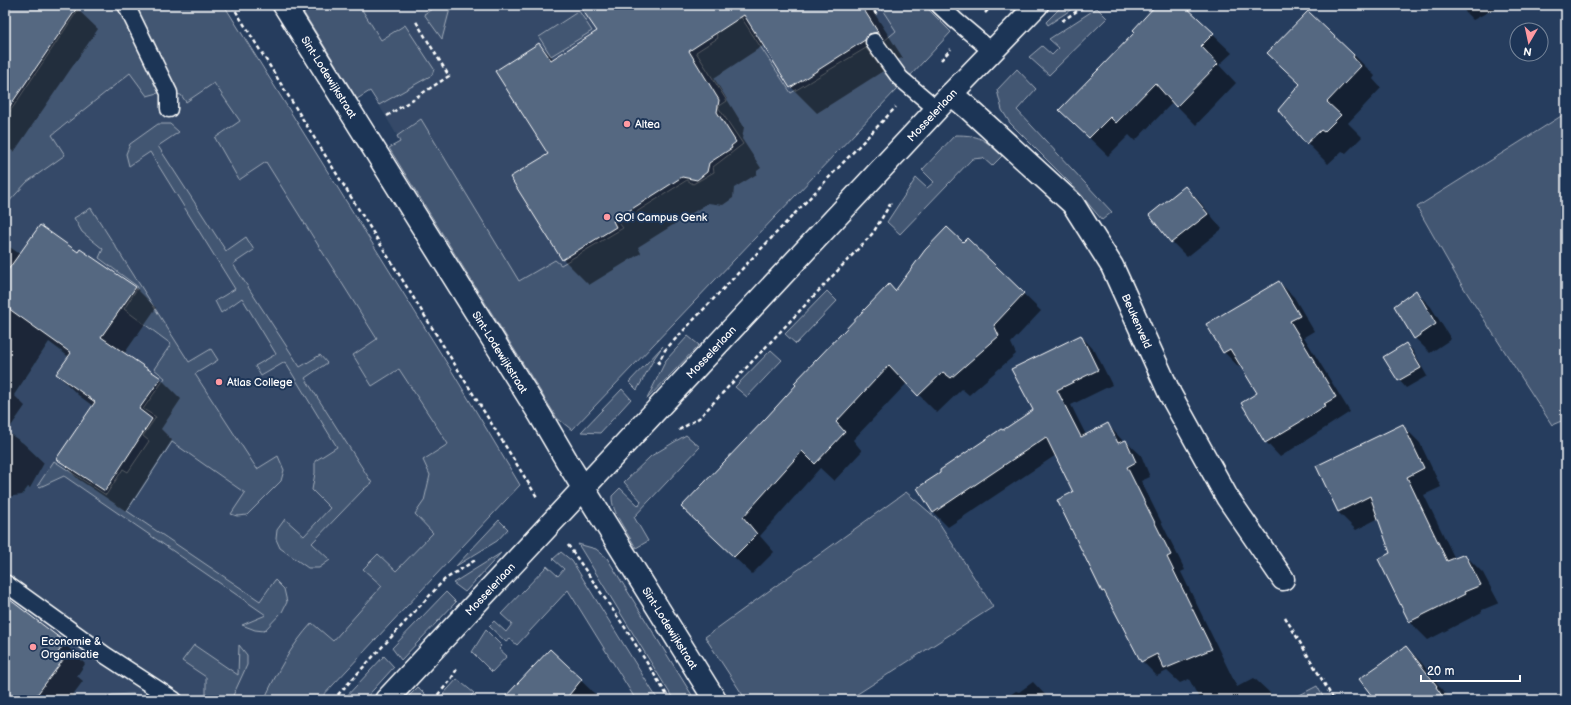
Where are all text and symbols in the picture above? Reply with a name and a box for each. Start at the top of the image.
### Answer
north arrow [1509,22,1549,62]
street label: Sint-Lodewijkstraat [298,34,359,121]
text: N [1522,44,1533,58]
street label: Mosselerlaan [905,86,960,144]
place label: Altea [635,118,660,131]
marker: Altea [622,119,632,129]
place label: GO! Campus Genk [615,211,708,224]
marker: GO! Campus Genk [602,212,612,222]
street label: Beukenveld [1119,292,1154,351]
street label: Sint-Lodewijkstraat [469,309,530,396]
street label: Mosselerlaan [684,323,739,381]
place label: Atlas College [227,376,293,389]
marker: Atlas College [214,377,224,387]
street label: Mosselerlaan [463,560,518,618]
street label: Sint-Lodewijkstraat [639,585,700,672]
place label: Economie & Organisatie [41,635,101,661]
marker: Economie & Organisatie [28,642,38,652]
scale bar [1421,657,1520,683]
text: 20 m [1427,664,1454,679]

